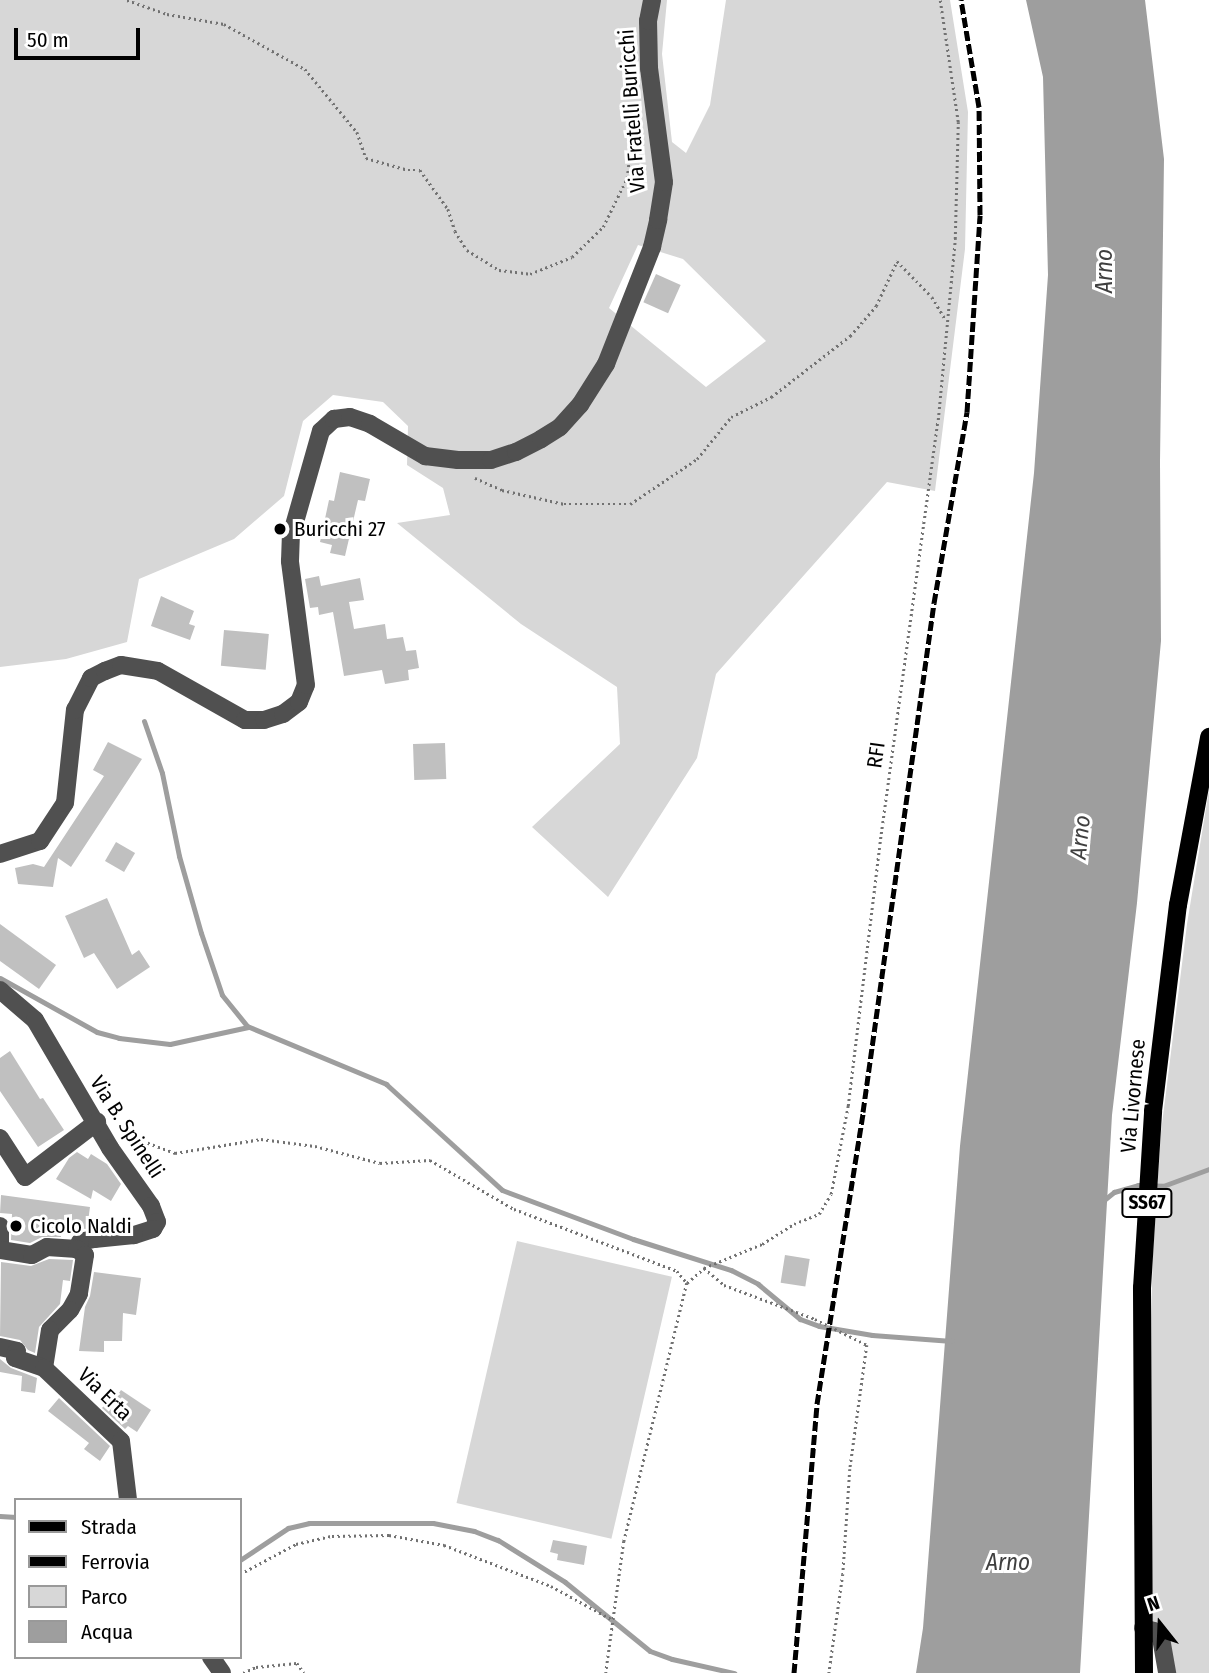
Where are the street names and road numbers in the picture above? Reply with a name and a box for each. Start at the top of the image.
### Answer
street label: Via Fratelli Buricchi [614,28,650,194]
street label: RFI [862,740,890,770]
street label: Via Livornese [1115,1038,1151,1154]
street label: Via B. Spinelli [85,1071,169,1183]
road number: SS67 [1121,1188,1173,1218]
street label: Via Erta [73,1362,137,1426]

